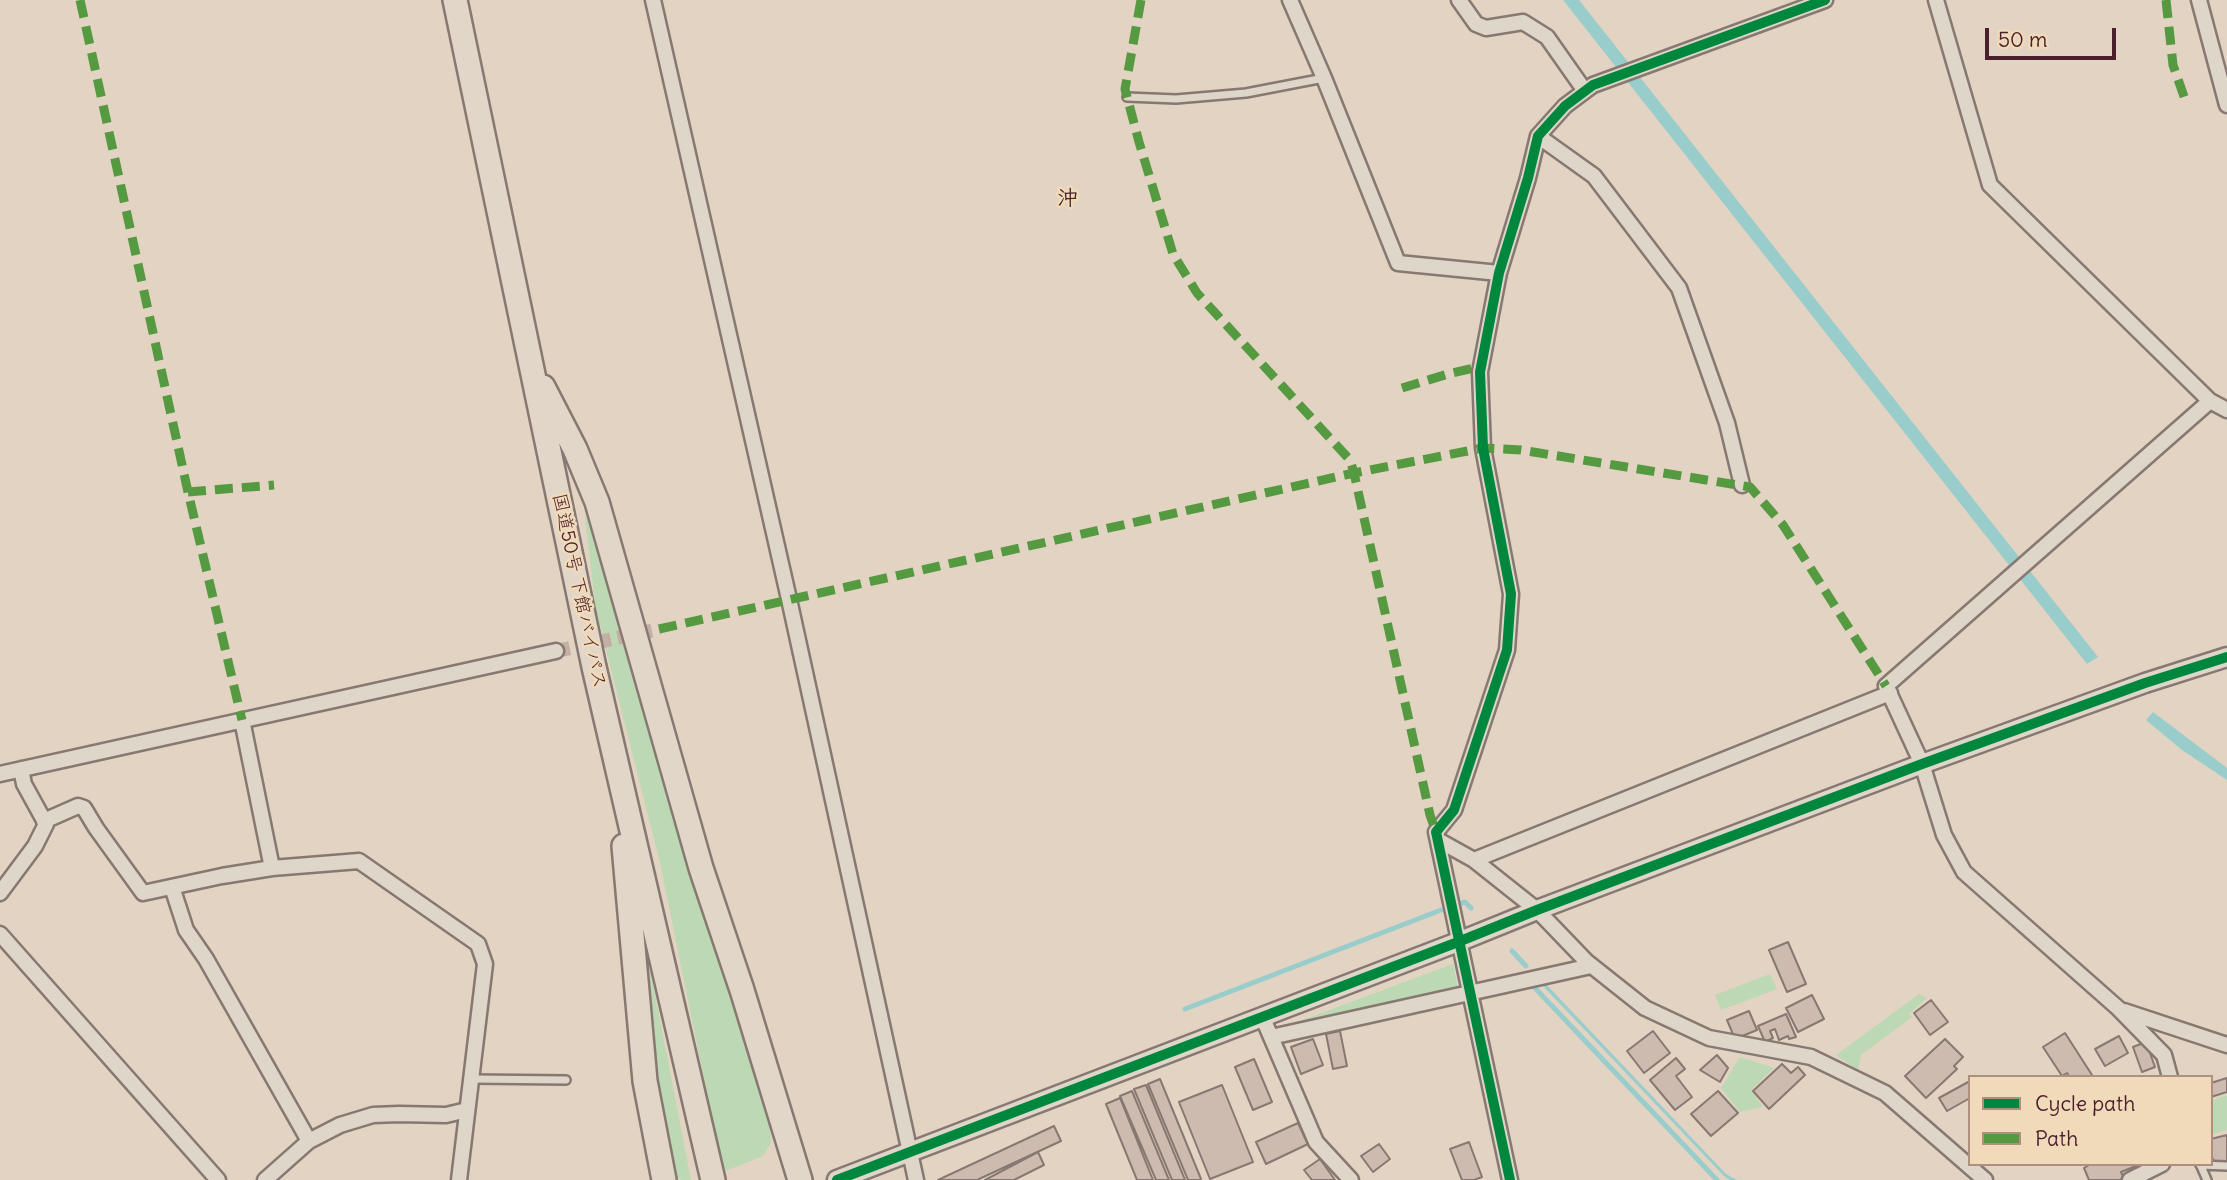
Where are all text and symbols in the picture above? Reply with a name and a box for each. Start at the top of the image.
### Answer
scale bar [1989,14,2120,58]
text: 50 m [1998,26,2047,53]
district label: 沖 [1058,186,1078,212]
street label: 国道50号 下館バイパス [547,491,611,691]
legend [1968,1075,2213,1166]
text: Cycle path [2035,1090,2135,1117]
text: Path [2035,1125,2078,1152]

